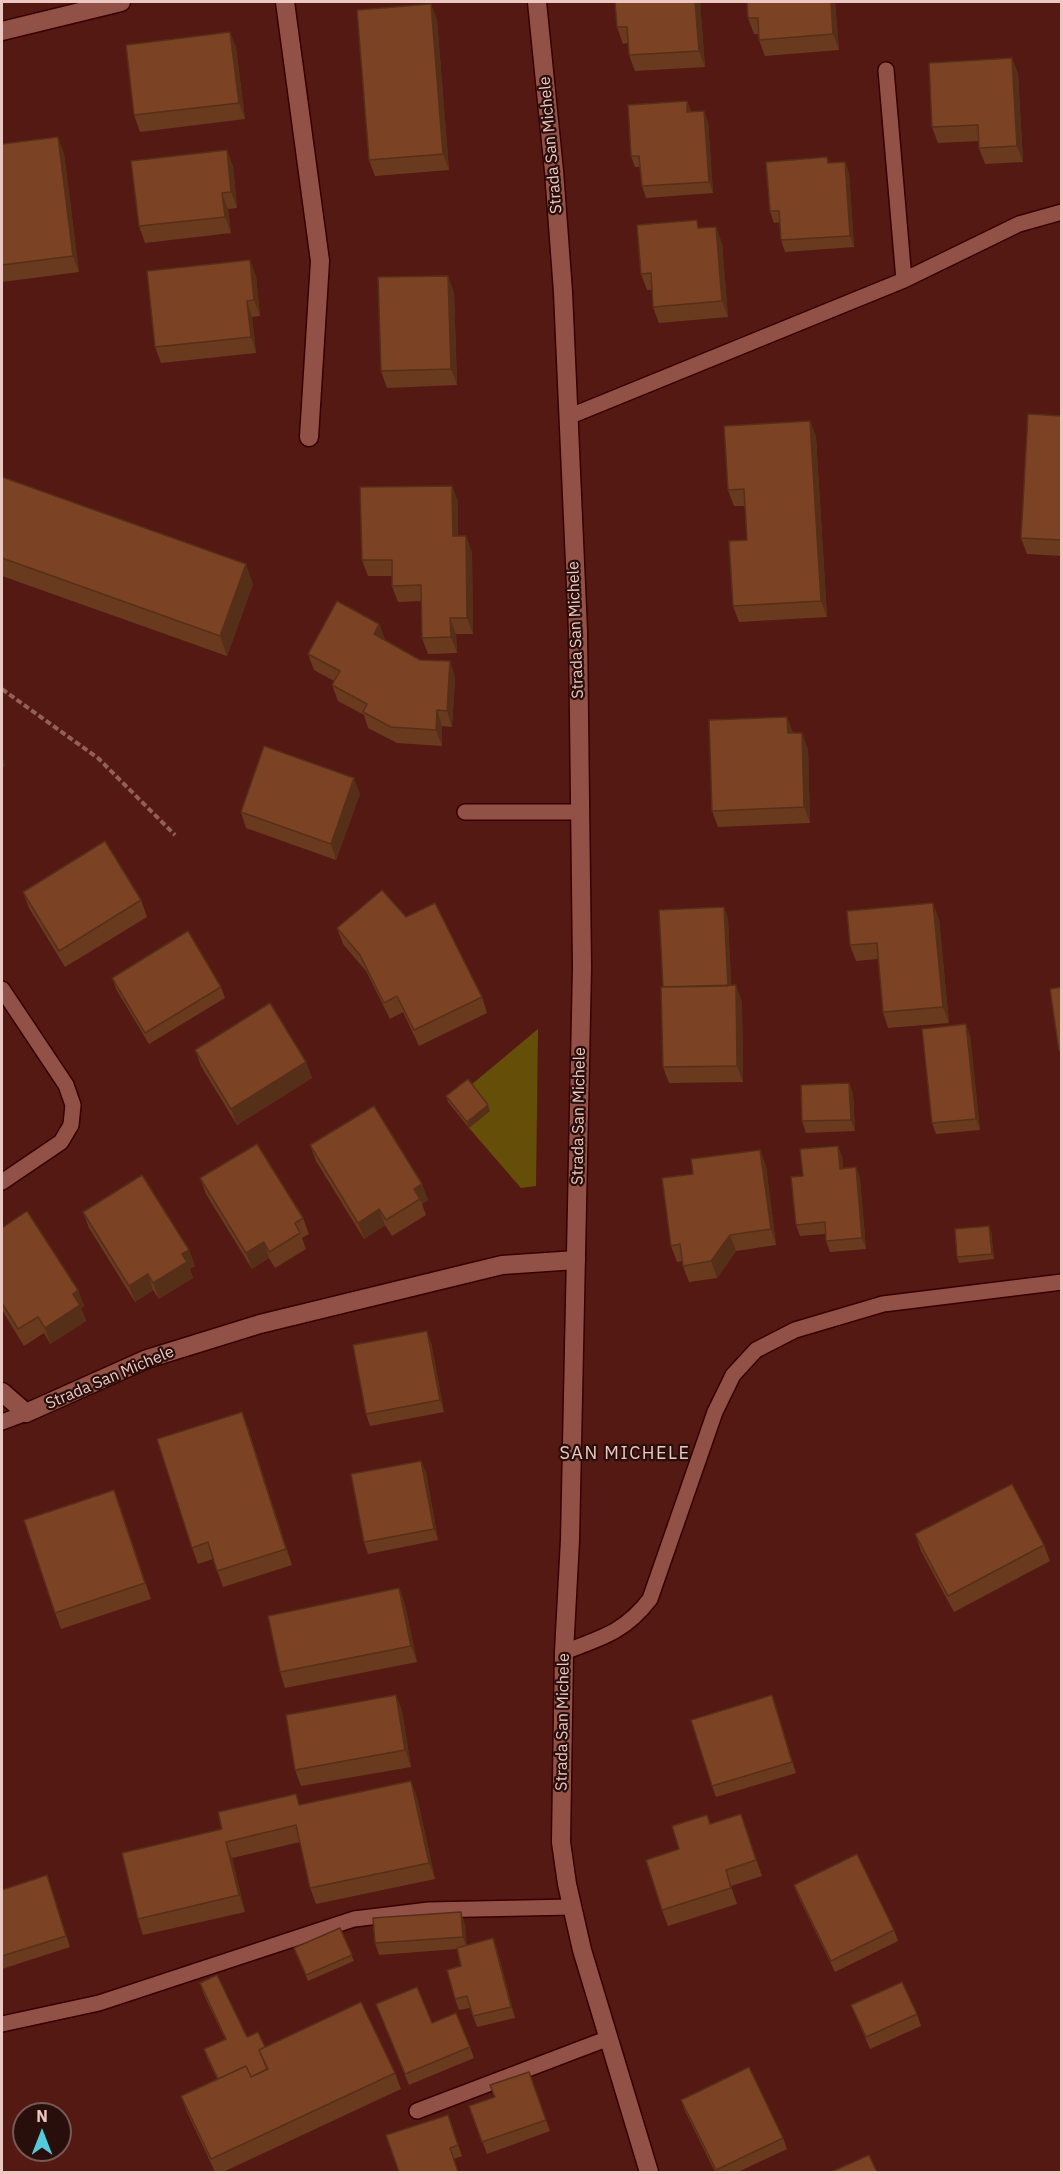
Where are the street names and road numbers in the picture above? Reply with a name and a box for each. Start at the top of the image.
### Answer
street label: Strada San Michele [535,76,567,214]
street label: Strada San Michele [564,561,588,699]
street label: Strada San Michele [568,1047,590,1185]
street label: Strada San Michele [43,1342,177,1414]
street label: Strada San Michele [552,1653,574,1791]

